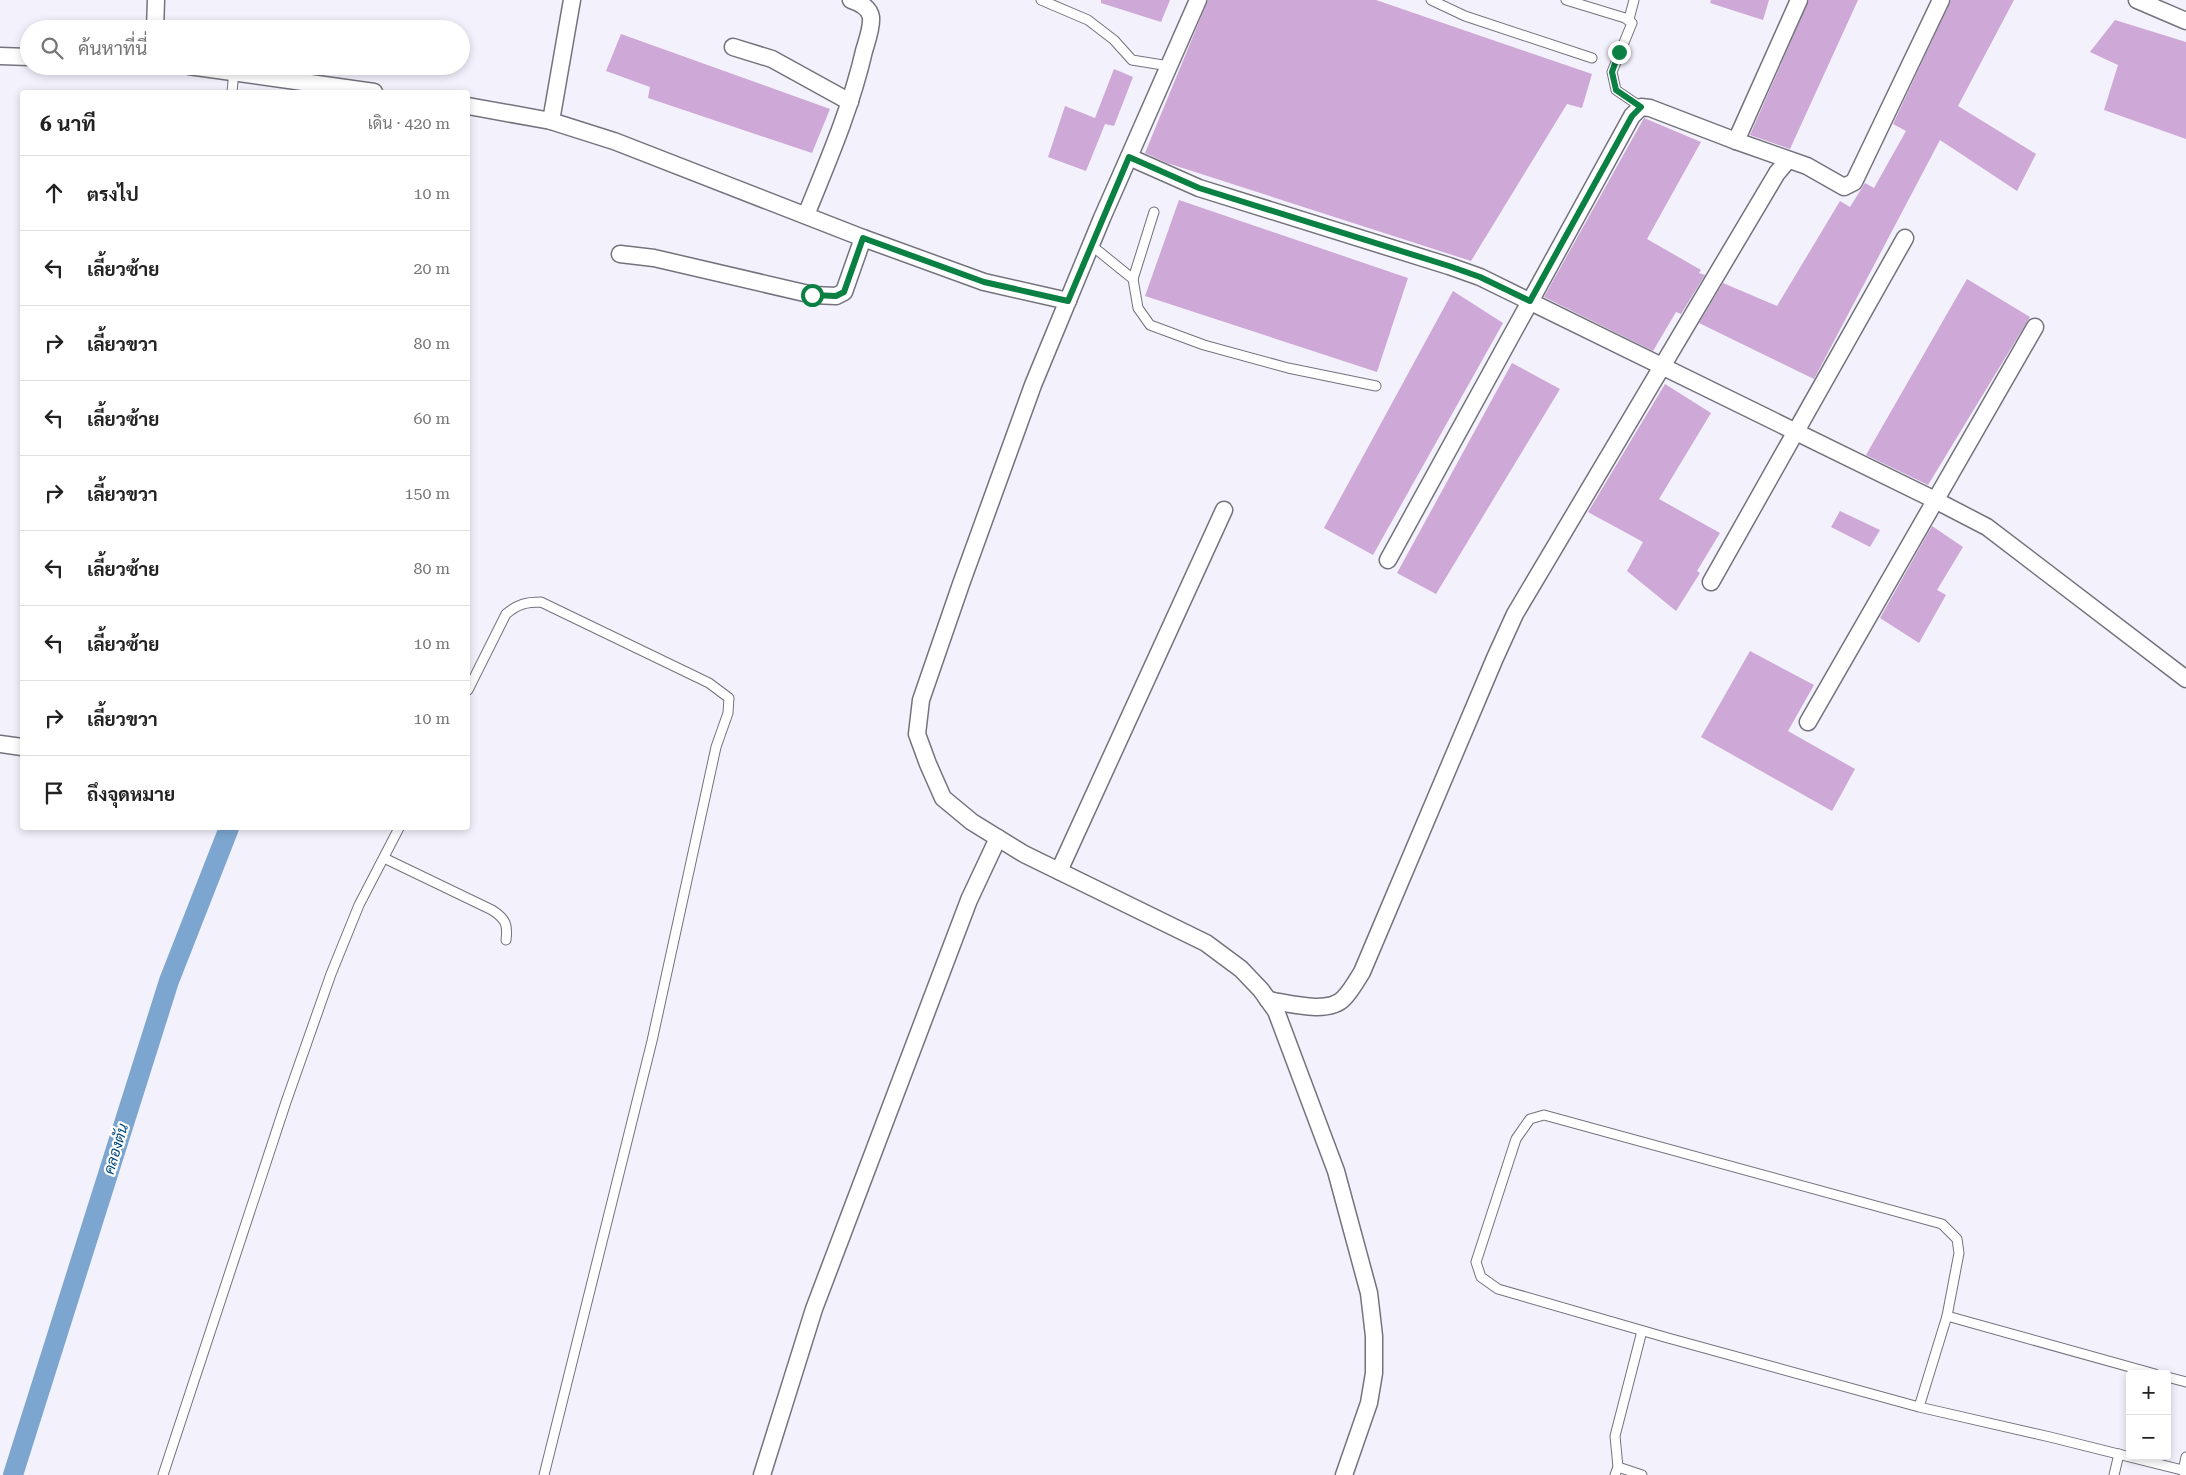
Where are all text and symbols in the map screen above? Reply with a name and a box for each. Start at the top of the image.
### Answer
search box [20,20,470,75]
icon: search [38,34,66,62]
text: ค้นหาที่นี่ [78,37,147,60]
route end [1608,41,1631,64]
text: 6 นาที [40,112,96,136]
text: เดิน · 420 m [368,114,450,133]
icon: ahead [40,179,68,207]
text: ตรงไป [87,183,139,206]
text: 10 m [413,184,450,203]
icon: left [40,254,68,282]
text: เลี้ยวซ้าย [87,258,159,281]
text: 20 m [413,259,450,278]
route start [801,284,824,307]
icon: right [40,329,68,357]
text: เลี้ยวขวา [87,333,158,356]
text: 80 m [413,334,450,353]
icon: left [40,404,68,432]
text: เลี้ยวซ้าย [87,408,159,431]
text: 60 m [413,409,450,428]
icon: right [40,479,68,507]
text: เลี้ยวขวา [87,483,158,506]
text: 150 m [404,484,450,503]
icon: left [40,554,68,582]
text: เลี้ยวซ้าย [87,558,159,581]
text: 80 m [413,559,450,578]
icon: left [40,629,68,657]
text: เลี้ยวซ้าย [87,633,159,656]
text: 10 m [413,634,450,653]
icon: right [40,704,68,732]
text: เลี้ยวขวา [87,708,158,731]
text: 10 m [413,709,450,728]
icon: arrive [40,779,68,807]
text: ถึงจุดหมาย [87,783,175,806]
water label: คลองตัน [100,1121,132,1177]
map controls [2126,1370,2171,1460]
button: + [2126,1370,2171,1415]
button: − [2126,1415,2171,1460]

